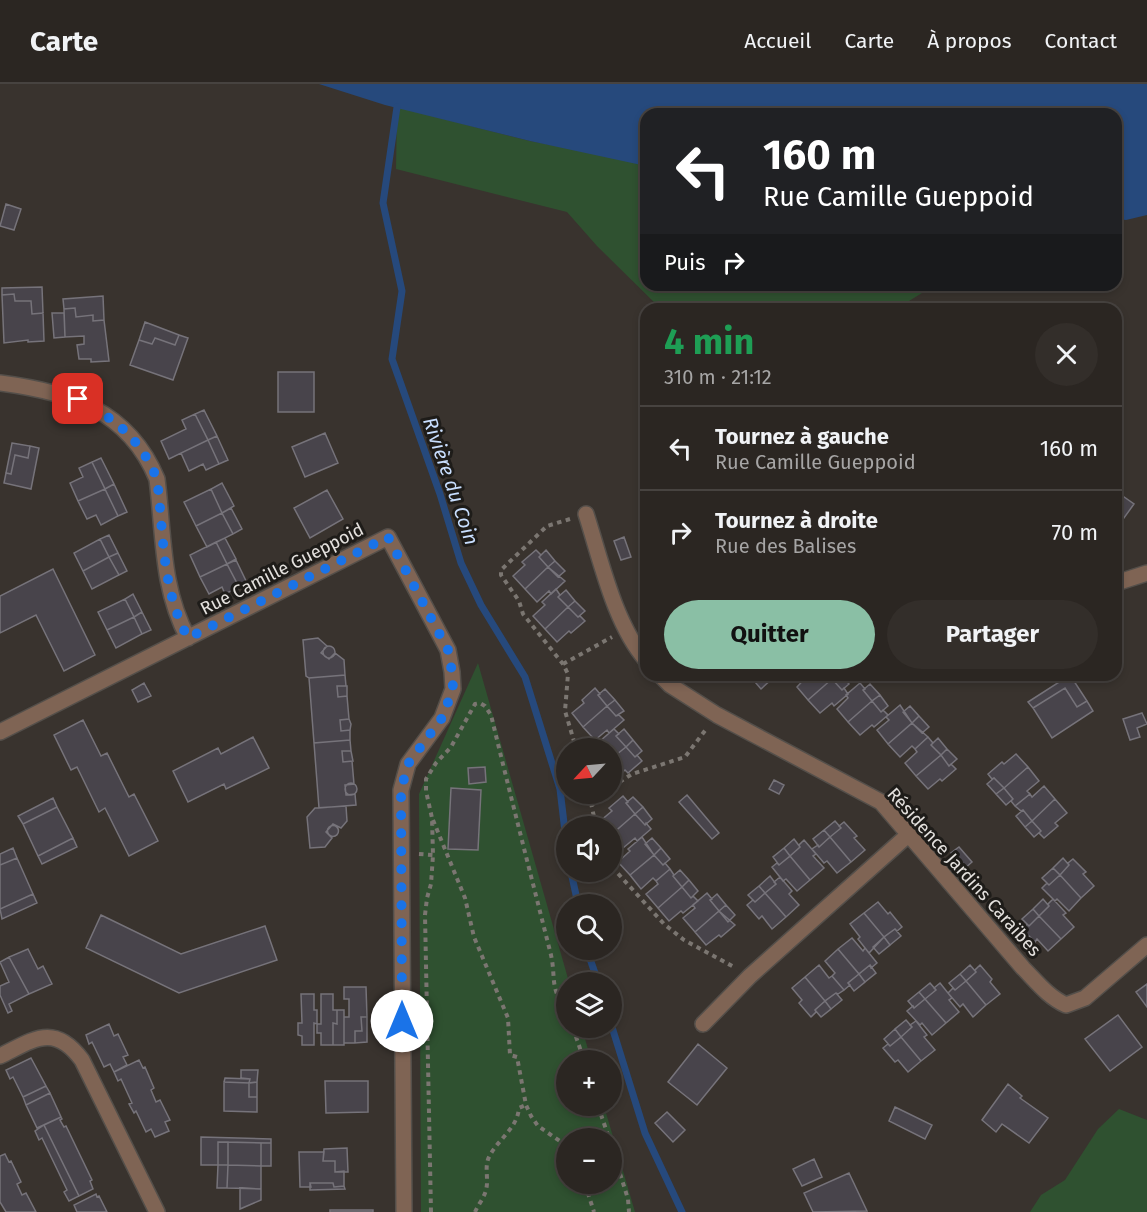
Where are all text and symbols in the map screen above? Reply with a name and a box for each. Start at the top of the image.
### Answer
text: Carte [30,25,98,58]
text: Accueil [744,28,811,54]
text: Carte [844,28,894,54]
text: À propos [927,28,1012,54]
text: Contact [1045,28,1117,54]
text: 160 m [763,130,876,180]
icon: left [664,132,742,210]
text: Rue Camille Gueppoid [763,181,1034,213]
icon: right [717,246,750,279]
text: Puis [664,249,705,276]
text: 4 min [664,320,754,364]
button: close [1035,323,1098,386]
text: 310 m · 21:12 [664,365,772,389]
pin [52,373,103,424]
icon: arrive [61,382,94,415]
water label: Rivière du Coin [418,414,484,548]
text: Tournez à gauche [715,423,889,450]
icon: left [664,432,697,465]
text: 160 m [1040,435,1098,462]
text: Rue Camille Gueppoid [715,450,916,474]
text: Tournez à droite [715,507,878,534]
icon: right [664,516,697,549]
street label: Rue Camille Gueppoid [197,518,367,620]
text: 70 m [1052,519,1098,546]
text: Rue des Balises [715,534,856,558]
button: Quitter [664,600,875,669]
button: Partager [887,600,1098,669]
north arrow [556,738,622,804]
map controls [556,738,622,1194]
street label: Résidence Jardins Caraïbes [883,783,1045,961]
button: sound [556,816,622,882]
button: search [556,894,622,960]
button: layers [556,972,622,1038]
position arrow [370,989,434,1053]
button: + [556,1050,622,1116]
button: − [556,1128,622,1194]

